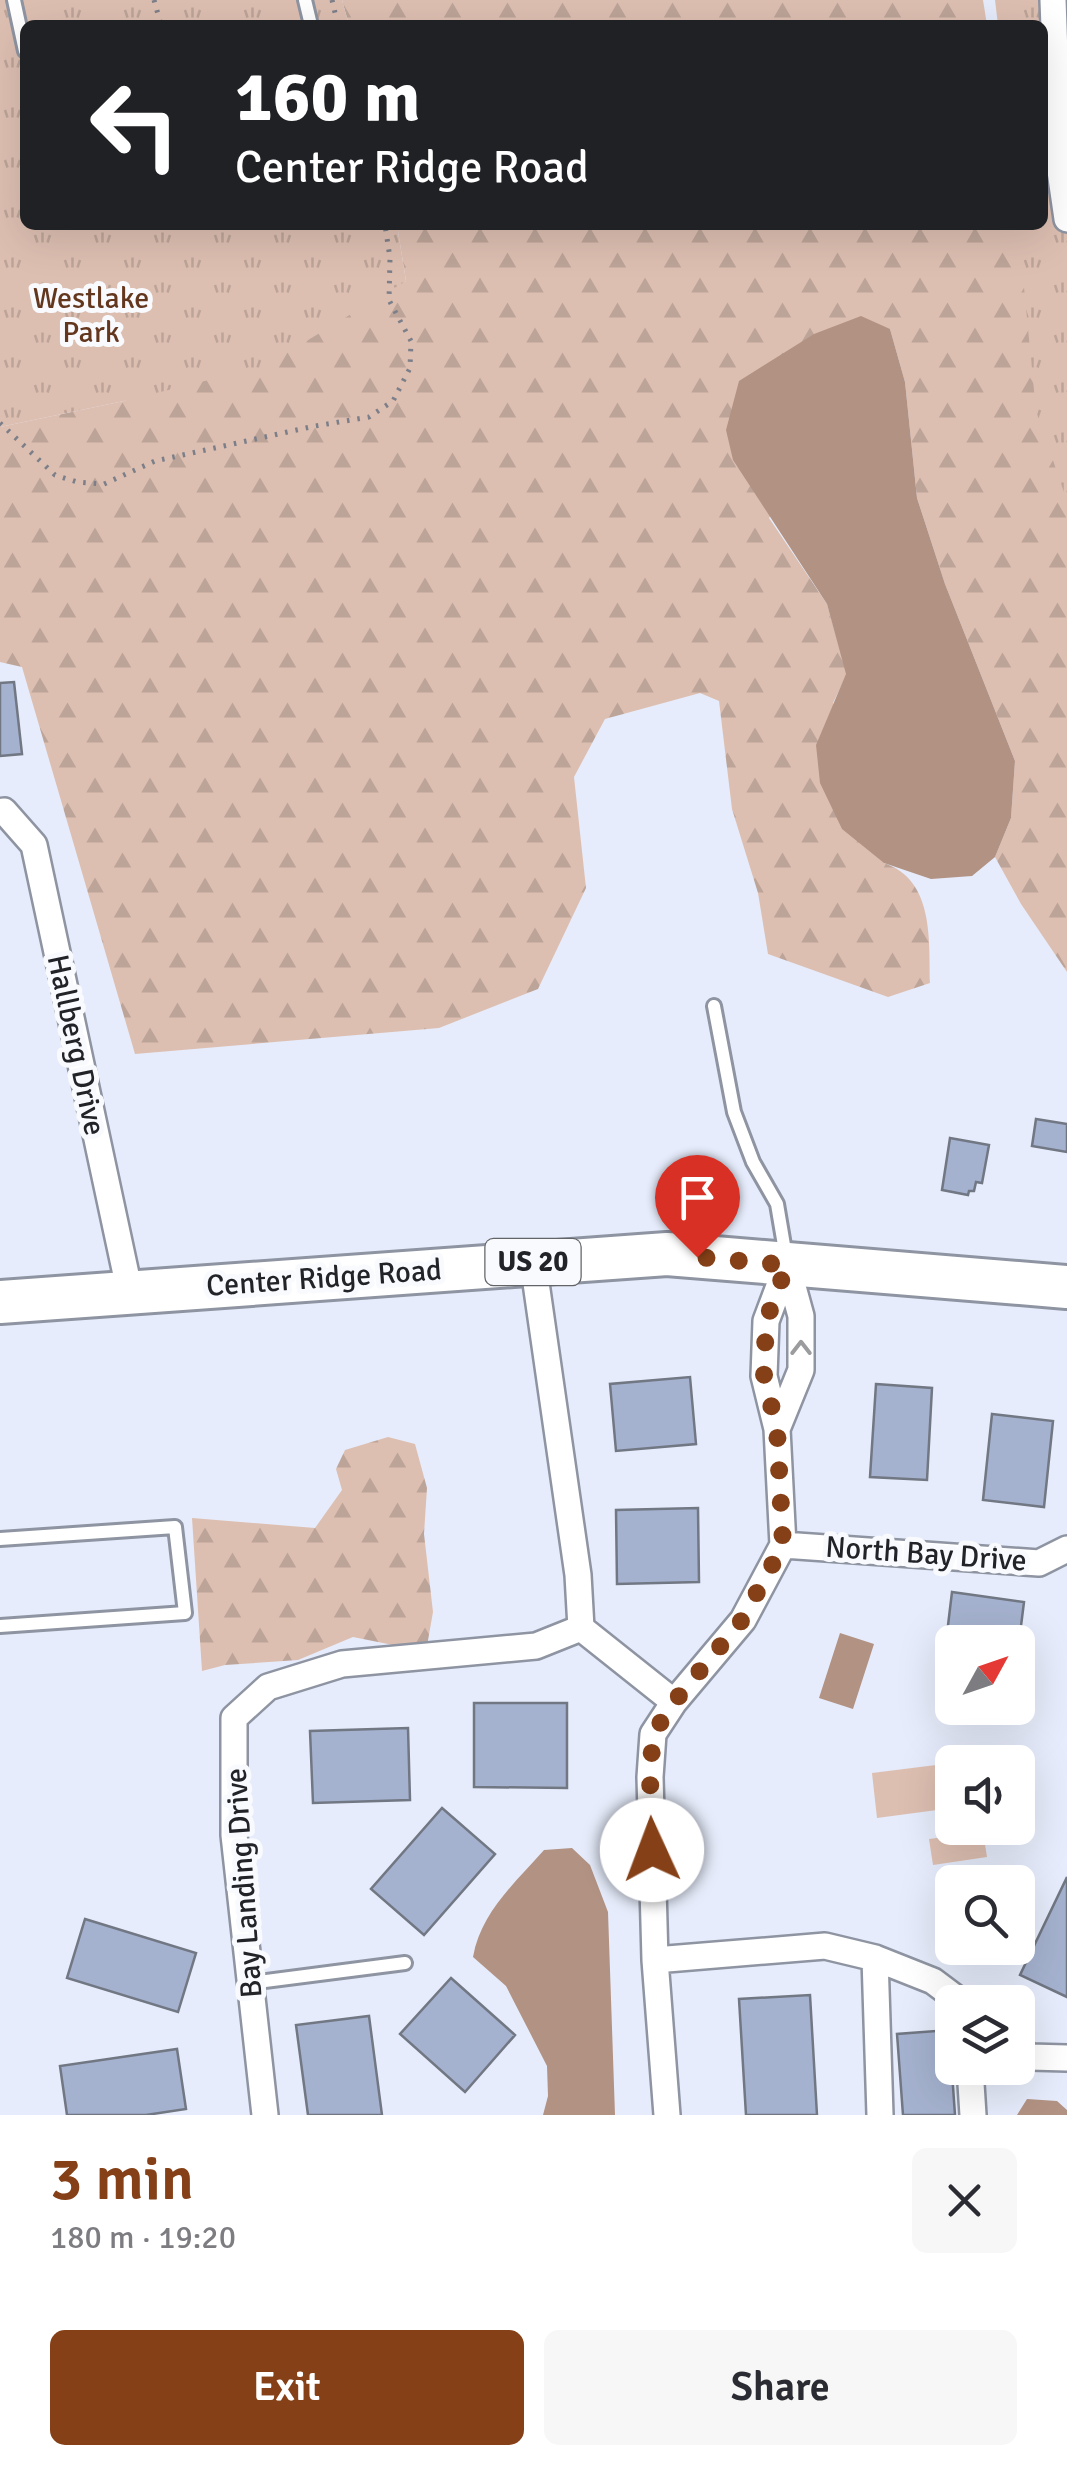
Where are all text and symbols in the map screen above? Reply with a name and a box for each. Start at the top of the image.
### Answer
text: 160 m [235,54,420,140]
icon: left [70,60,200,190]
text: Center Ridge Road [235,140,589,195]
park label: Westlake Park [33,280,149,351]
street label: Hallberg Drive [39,951,113,1139]
pin [655,1155,740,1258]
icon: arrive [670,1170,725,1225]
road number: US 20 [486,1239,580,1285]
street label: Center Ridge Road [205,1251,443,1305]
one-way arrow [790,1340,812,1356]
street label: North Bay Drive [824,1529,1028,1579]
north arrow [935,1625,1035,1725]
map controls [935,1625,1035,2085]
button: sound [935,1745,1035,1845]
street label: Bay Landing Drive [218,1767,270,1999]
position arrow [600,1798,704,1902]
button: search [935,1865,1035,1965]
button: layers [935,1985,1035,2085]
text: 3 min [50,2143,194,2217]
button: close [912,2148,1017,2253]
text: 180 m · 19:20 [50,2218,236,2257]
button: Exit [50,2330,524,2445]
button: Share [544,2330,1017,2445]

